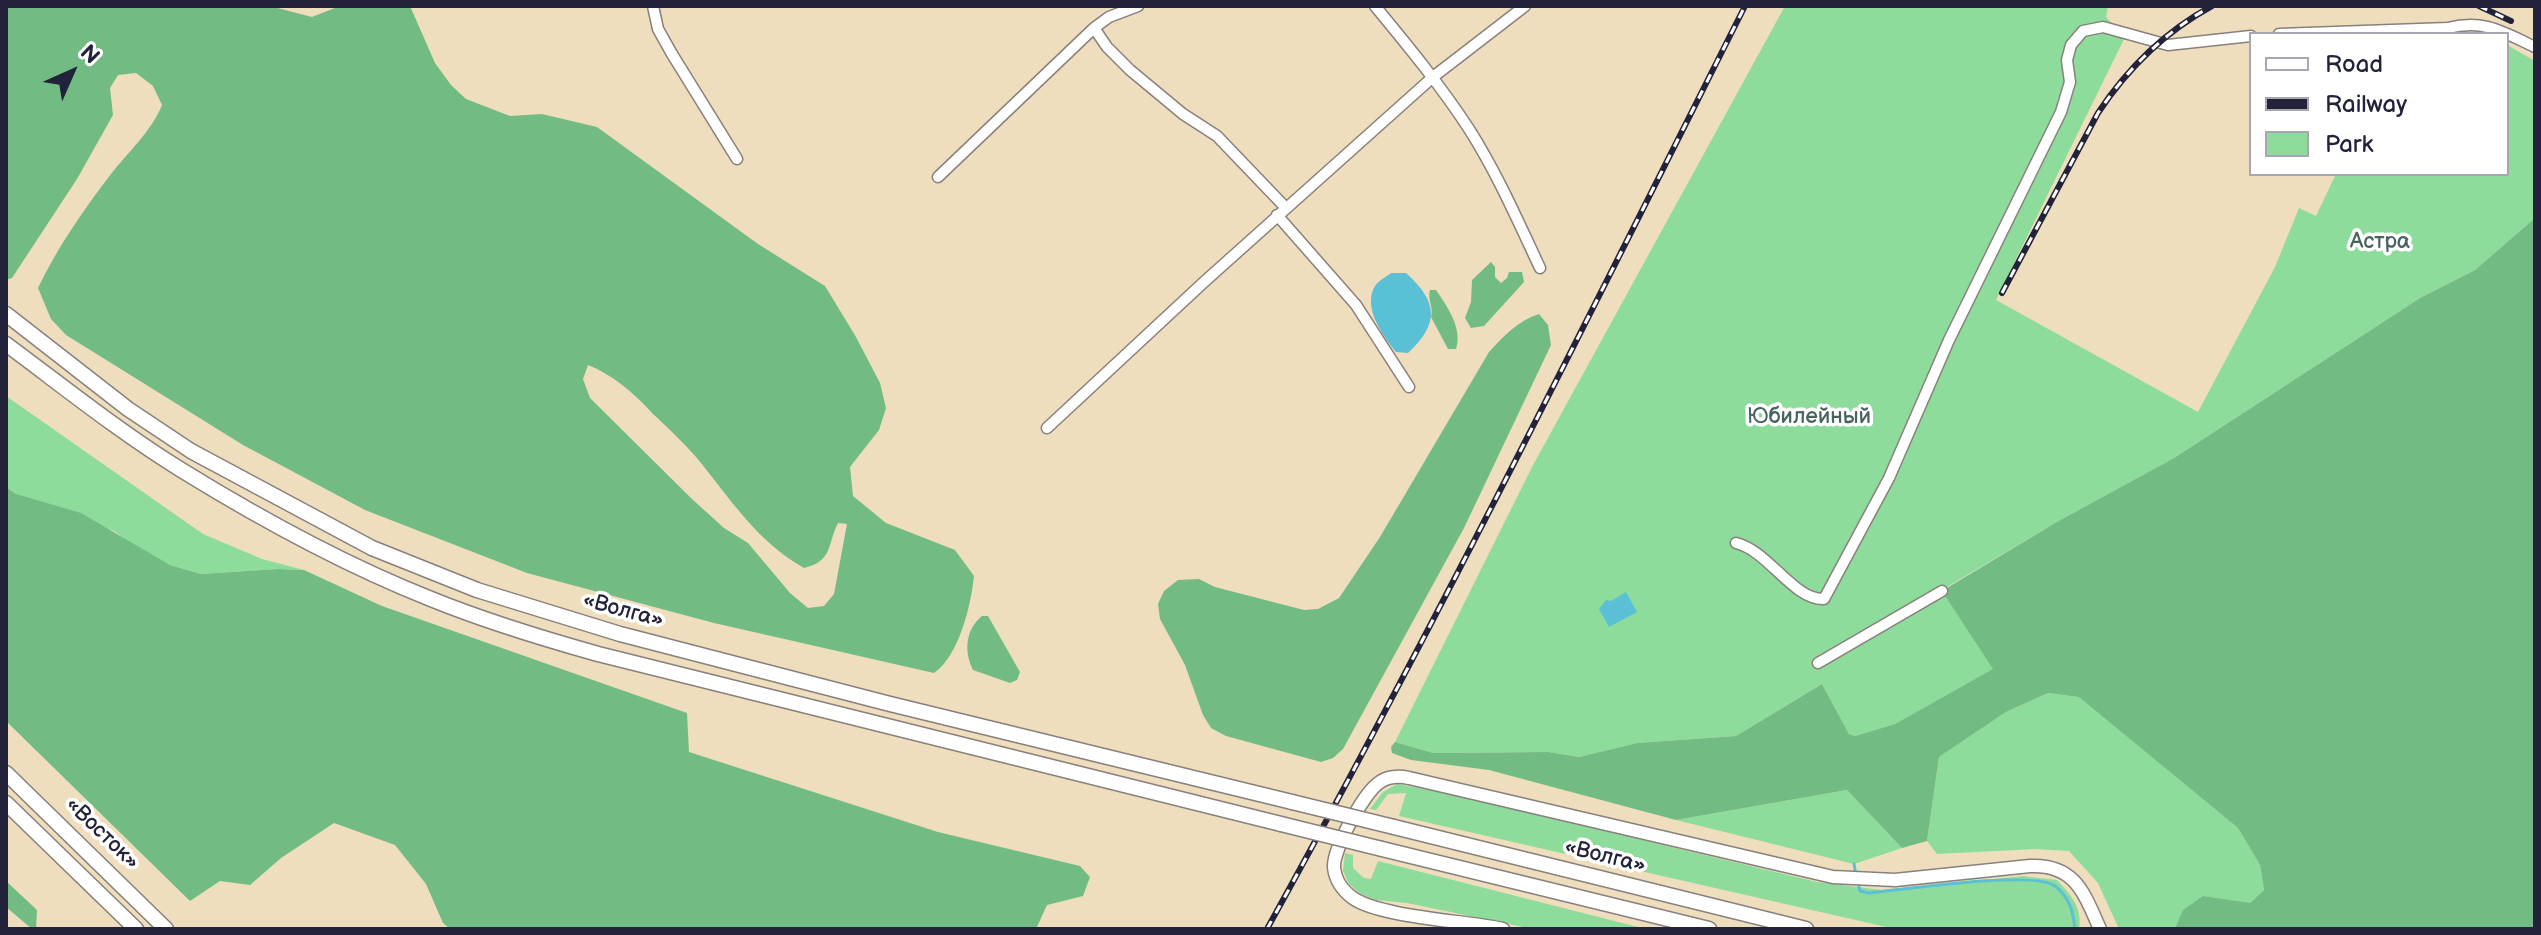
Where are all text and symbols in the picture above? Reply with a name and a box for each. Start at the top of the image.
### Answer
north arrow [32,32,112,112]
legend [2249,32,2509,176]
text: N [74,39,105,70]
text: Road [2325,50,2383,79]
text: Railway [2325,90,2407,119]
text: Park [2325,130,2373,159]
park label: Астра [2350,229,2410,255]
park label: Юбилейный [1747,404,1871,430]
street label: «Волга» [580,588,666,634]
street label: «Восток» [59,792,145,876]
street label: «Волга» [1562,834,1648,880]

